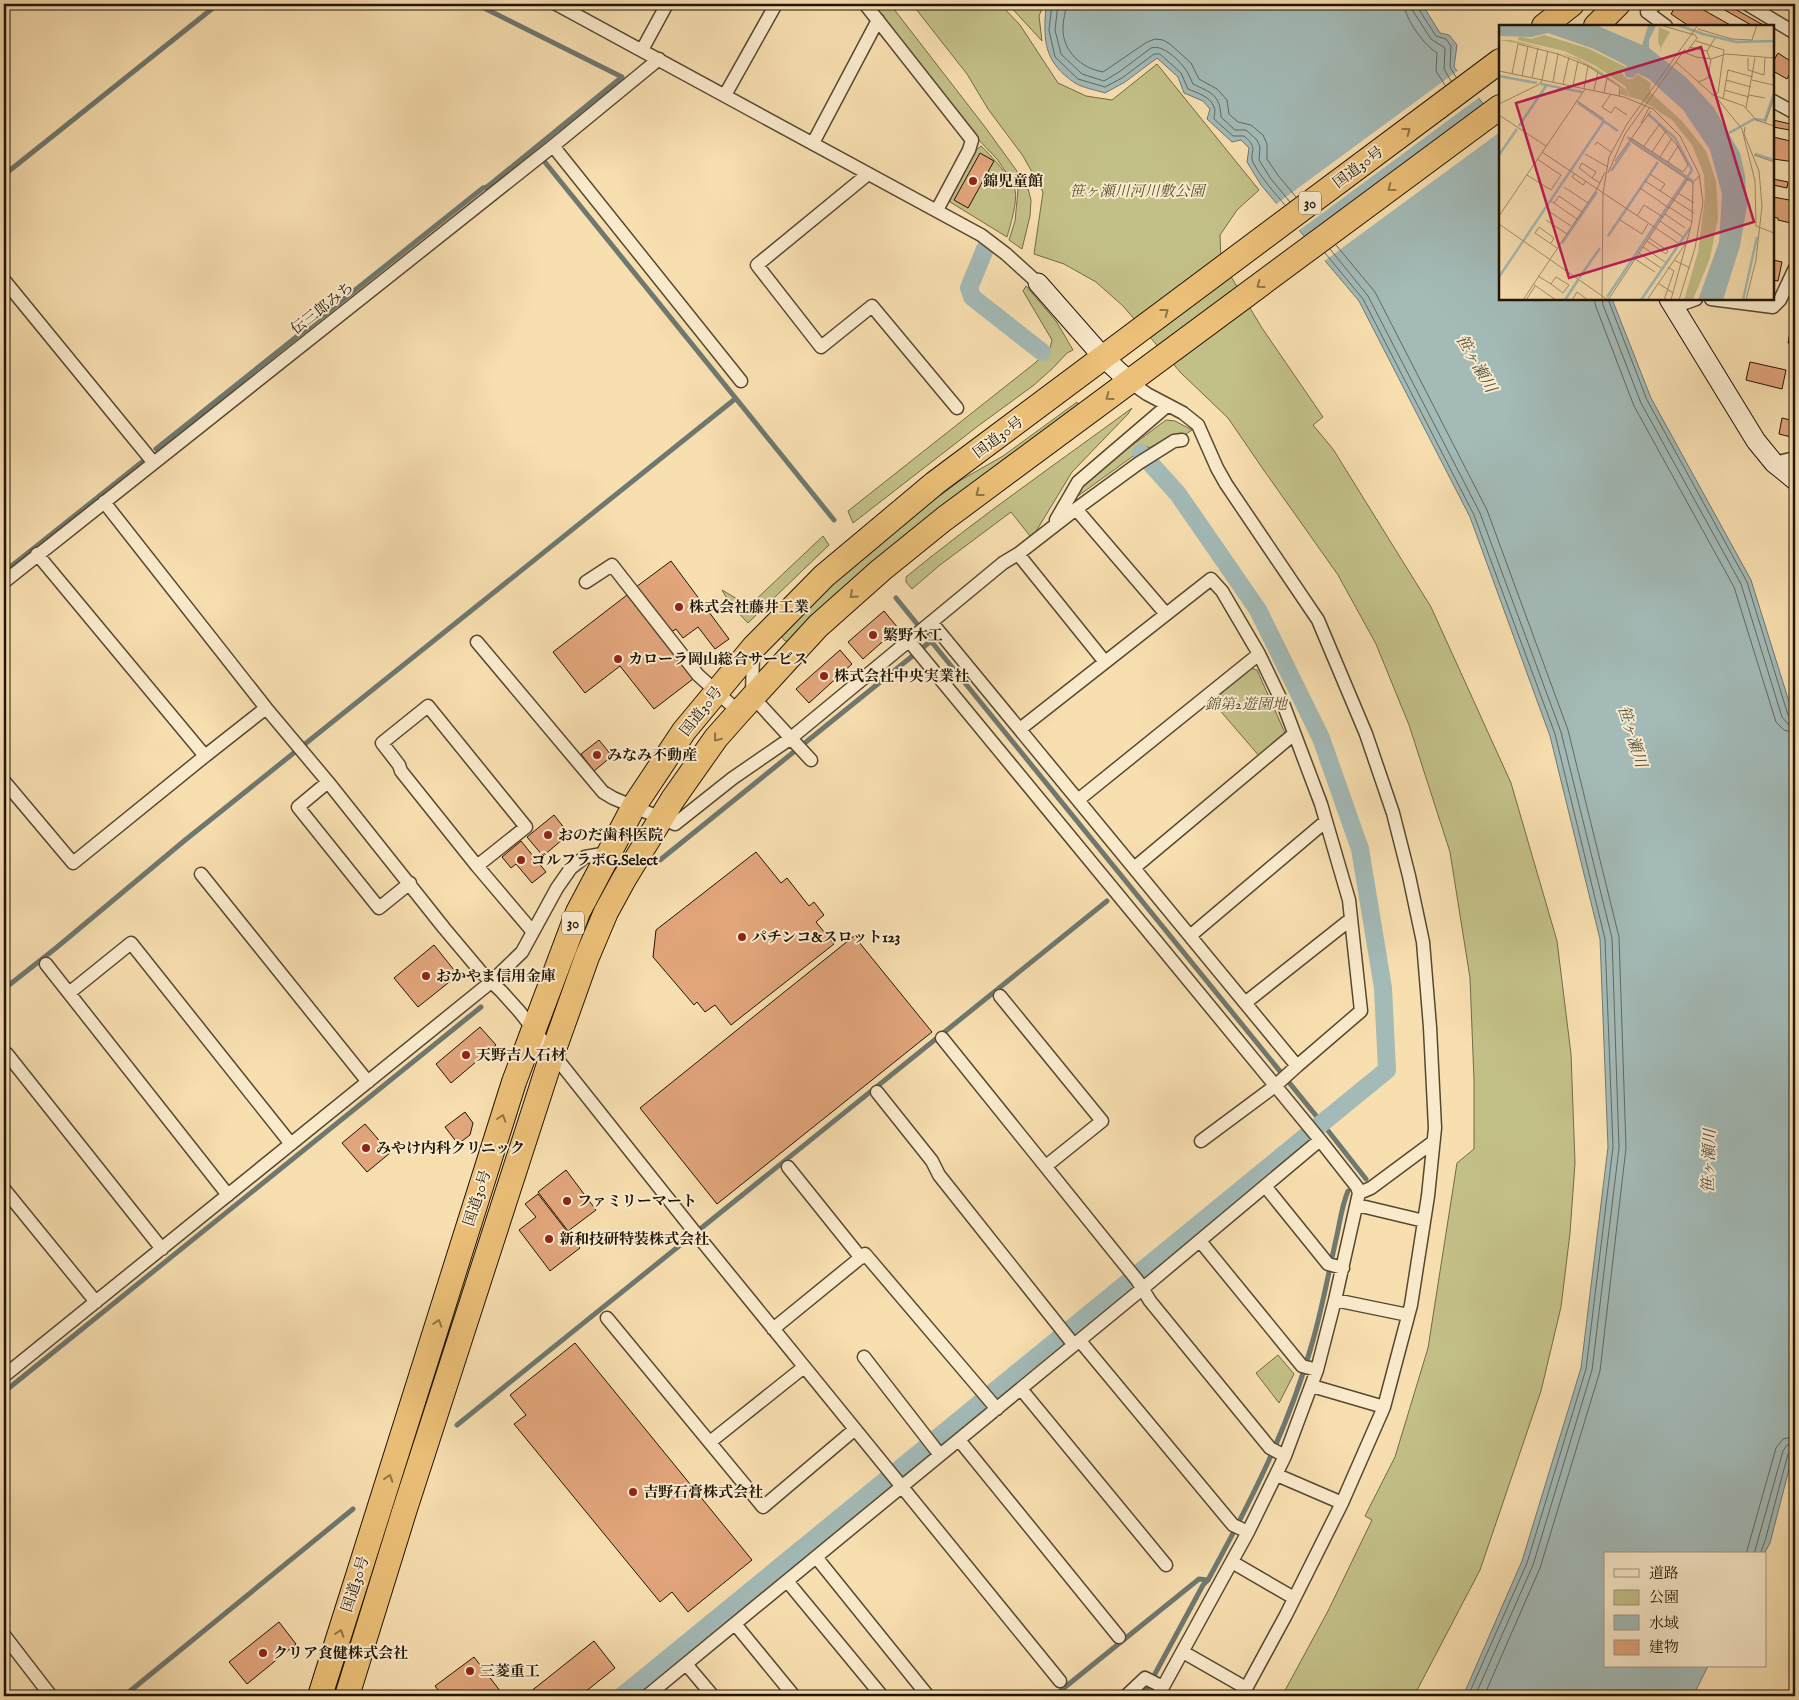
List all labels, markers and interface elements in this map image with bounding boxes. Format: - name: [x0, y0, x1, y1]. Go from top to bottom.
- inset map: [1499, 25, 1774, 300]
- one-way arrow: [1401, 128, 1410, 136]
- street label: 国道30号: [1329, 142, 1387, 192]
- place label: 錦児童館: [983, 172, 1043, 191]
- marker: 錦児童館: [967, 175, 979, 187]
- park label: 笹ヶ瀬川河川敷公園: [1069, 182, 1207, 201]
- one-way arrow: [1387, 182, 1397, 191]
- road number: 30: [1299, 192, 1321, 214]
- street label: 伝三郎みち: [287, 278, 358, 339]
- one-way arrow: [1256, 279, 1266, 288]
- one-way arrow: [1159, 310, 1168, 318]
- water label: 笹ヶ瀬川: [1451, 331, 1501, 398]
- one-way arrow: [1106, 391, 1115, 399]
- street label: 国道30号: [969, 412, 1027, 462]
- one-way arrow: [975, 487, 985, 496]
- one-way arrow: [849, 589, 858, 598]
- place label: 株式会社藤井工業: [689, 598, 809, 617]
- marker: 株式会社藤井工業: [673, 601, 685, 613]
- place label: 繁野木工: [883, 626, 943, 645]
- marker: 繁野木工: [867, 629, 879, 641]
- place label: カローラ岡山総合サービス: [628, 650, 808, 669]
- marker: カローラ岡山総合サービス: [612, 653, 624, 665]
- place label: 株式会社中央実業社: [834, 667, 969, 686]
- marker: 株式会社中央実業社: [818, 670, 830, 682]
- street label: 国道30号: [676, 683, 727, 740]
- park label: 錦第2遊園地: [1205, 695, 1289, 714]
- water label: 笹ヶ瀬川: [1612, 703, 1651, 772]
- one-way arrow: [714, 732, 722, 741]
- place label: みなみ不動産: [607, 746, 697, 765]
- marker: みなみ不動産: [591, 749, 603, 761]
- place label: おのだ歯科医院: [558, 826, 663, 845]
- marker: おのだ歯科医院: [542, 829, 554, 841]
- place label: ゴルフラボG.Select: [531, 851, 659, 870]
- marker: ゴルフラボG.Select: [515, 854, 527, 866]
- road number: 30: [562, 911, 584, 934]
- place label: パチンコ&スロット123: [752, 928, 900, 947]
- marker: パチンコ&スロット123: [736, 931, 748, 943]
- place label: おかやま信用金庫: [436, 967, 556, 986]
- marker: おかやま信用金庫: [420, 970, 432, 982]
- place label: 天野吉人石材: [476, 1046, 566, 1065]
- marker: 天野吉人石材: [460, 1049, 472, 1061]
- one-way arrow: [497, 1115, 507, 1123]
- water label: 笹ヶ瀬川: [1699, 1127, 1721, 1193]
- place label: みやけ内科クリニック: [376, 1139, 525, 1158]
- marker: みやけ内科クリニック: [360, 1142, 372, 1154]
- street label: 国道30号: [459, 1168, 495, 1229]
- place label: ファミリーマート: [577, 1192, 697, 1211]
- marker: ファミリーマート: [561, 1195, 573, 1207]
- place label: 新和技研特装株式会社: [559, 1230, 709, 1249]
- marker: 新和技研特装株式会社: [543, 1233, 555, 1245]
- one-way arrow: [432, 1320, 442, 1328]
- one-way arrow: [383, 1475, 393, 1483]
- place label: 吉野石膏株式会社: [643, 1483, 763, 1502]
- marker: 吉野石膏株式会社: [627, 1486, 639, 1498]
- legend: [1604, 1552, 1766, 1668]
- street label: 国道30号: [337, 1554, 373, 1615]
- text: 道路: [1649, 1564, 1679, 1583]
- text: 公園: [1649, 1588, 1679, 1607]
- text: 水域: [1649, 1614, 1679, 1633]
- one-way arrow: [334, 1629, 344, 1638]
- text: 建物: [1649, 1638, 1679, 1657]
- place label: クリア食健株式会社: [273, 1644, 408, 1663]
- marker: クリア食健株式会社: [257, 1647, 269, 1659]
- place label: 三菱重工: [480, 1662, 540, 1681]
- marker: 三菱重工: [464, 1665, 476, 1677]

